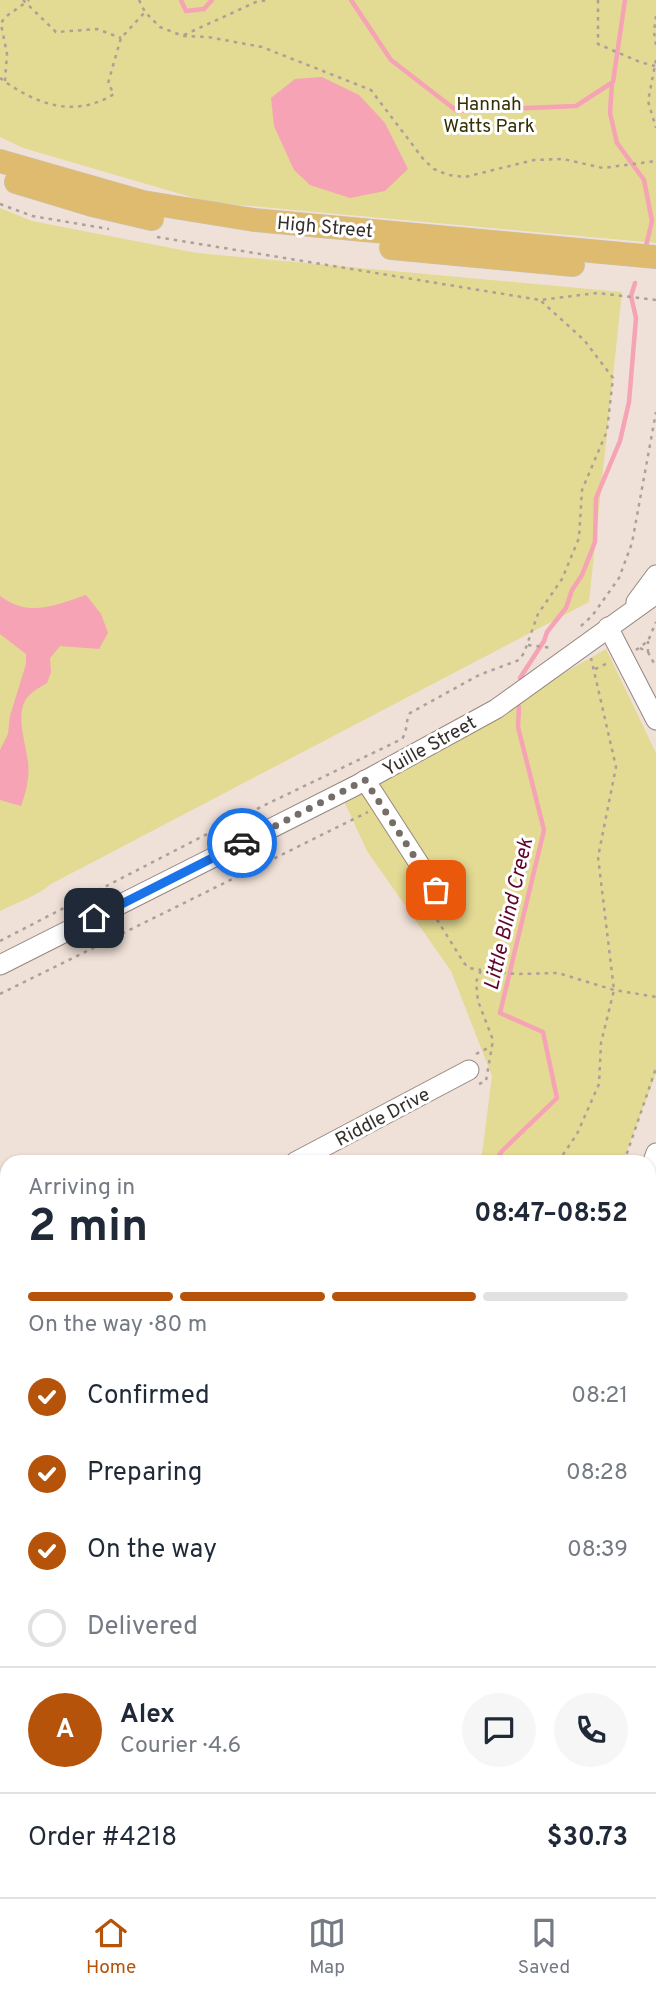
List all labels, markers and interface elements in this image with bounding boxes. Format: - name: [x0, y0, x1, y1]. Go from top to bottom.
- park label: Hannah Watts Park: [443, 93, 535, 139]
- street label: High Street: [276, 212, 374, 244]
- street label: Yuille Street: [379, 711, 481, 782]
- courier: [207, 808, 277, 878]
- icon: car: [223, 824, 261, 862]
- water label: Little Blind Creek: [479, 835, 540, 993]
- pin: [406, 860, 466, 920]
- icon: bag: [417, 871, 455, 909]
- pin: [64, 888, 124, 948]
- icon: home: [75, 899, 113, 937]
- street label: Riddle Drive: [332, 1083, 434, 1153]
- text: Arriving in: [28, 1174, 135, 1203]
- text: 08:47–08:52: [474, 1198, 628, 1231]
- text: 2 min: [28, 1199, 148, 1258]
- text: On the way · 80 m: [28, 1311, 207, 1340]
- icon: check: [28, 1378, 66, 1416]
- text: Confirmed: [87, 1380, 210, 1413]
- text: 08:21: [571, 1382, 628, 1411]
- icon: check: [28, 1455, 66, 1493]
- text: Preparing: [87, 1457, 202, 1490]
- text: 08:28: [566, 1459, 628, 1488]
- icon: check: [28, 1532, 66, 1570]
- text: On the way: [87, 1534, 217, 1567]
- text: 08:39: [567, 1536, 628, 1565]
- text: Delivered: [87, 1611, 198, 1644]
- button: chat: [462, 1693, 536, 1767]
- button: phone: [554, 1693, 628, 1767]
- text: Alex: [120, 1699, 175, 1732]
- text: A: [56, 1714, 74, 1747]
- text: Courier · 4.6: [120, 1732, 241, 1761]
- text: Order #4218: [28, 1822, 177, 1855]
- text: $30.73: [547, 1822, 628, 1855]
- tab: Home: [86, 1914, 136, 1980]
- tab: Map: [308, 1914, 346, 1980]
- tab: Saved: [518, 1914, 570, 1980]

